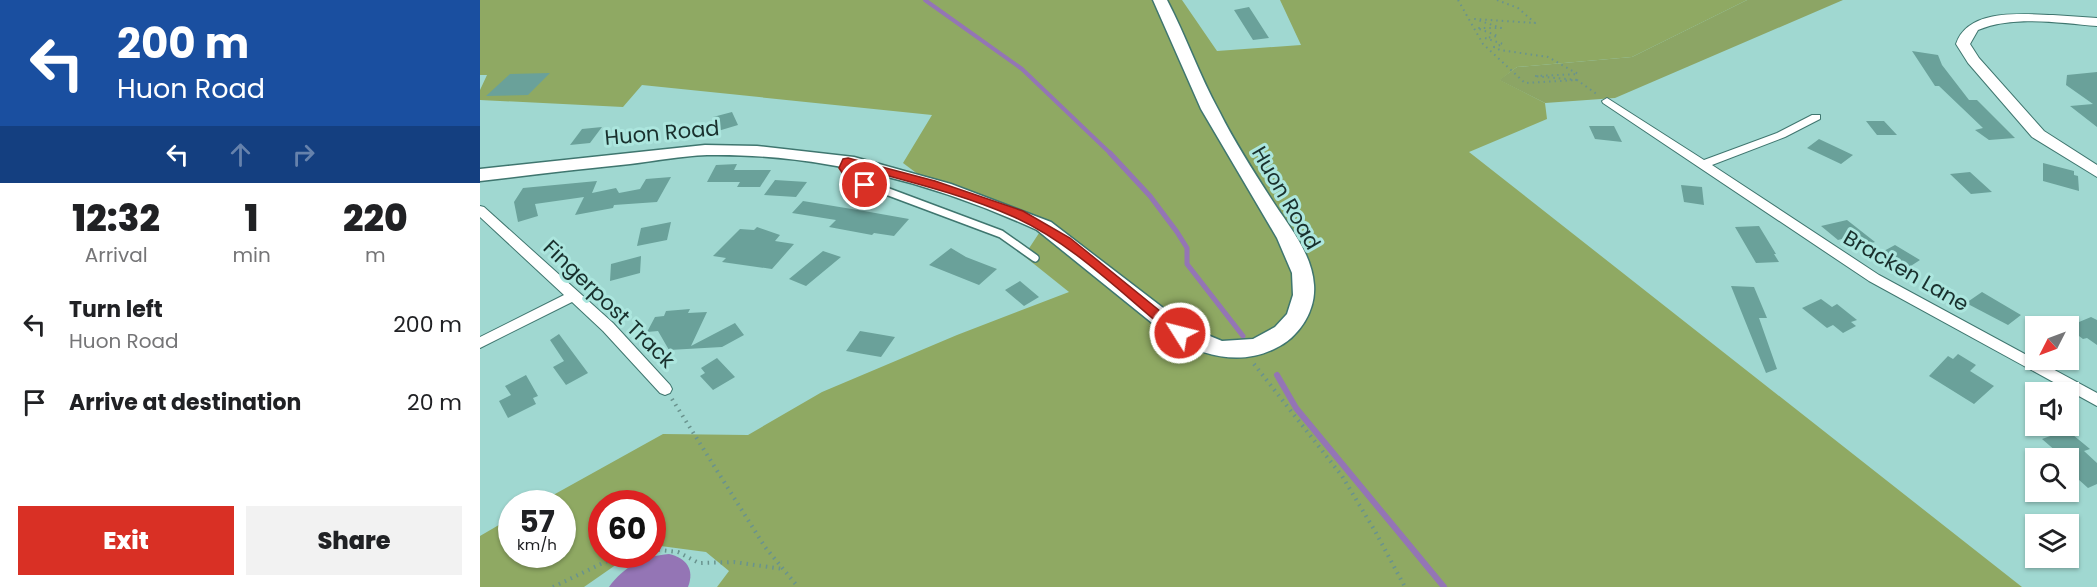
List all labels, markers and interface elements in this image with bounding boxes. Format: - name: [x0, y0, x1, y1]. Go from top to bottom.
- text: 200 m: [117, 14, 249, 73]
- icon: left: [18, 24, 96, 102]
- text: Huon Road: [117, 70, 265, 107]
- street label: Huon Road: [603, 113, 721, 152]
- icon: left: [161, 138, 194, 171]
- icon: ahead: [224, 138, 257, 171]
- icon: right: [287, 138, 320, 171]
- street label: Huon Road: [1245, 141, 1328, 255]
- pin: [839, 159, 890, 210]
- icon: arrive: [848, 168, 881, 201]
- text: 12:32: [72, 193, 160, 244]
- text: 1: [245, 193, 259, 244]
- text: 220: [343, 193, 408, 244]
- street label: Bracken Lane: [1838, 223, 1974, 318]
- street label: Fingerpost Track: [537, 233, 682, 374]
- text: Arrival: [85, 241, 148, 269]
- text: min: [232, 241, 271, 269]
- text: m: [365, 241, 386, 269]
- text: Turn left: [69, 294, 163, 325]
- position arrow: [1148, 301, 1212, 365]
- icon: left: [18, 308, 51, 341]
- text: 200 m: [393, 309, 462, 340]
- north arrow: [2025, 316, 2079, 370]
- map controls: [2025, 316, 2079, 568]
- text: Huon Road: [69, 327, 179, 355]
- button: sound: [2025, 382, 2079, 436]
- icon: arrive: [18, 386, 51, 419]
- text: Arrive at destination: [69, 387, 301, 418]
- text: 20 m: [407, 387, 462, 418]
- button: search: [2025, 448, 2079, 502]
- speed limit sign: 60: [588, 490, 666, 568]
- text: 57: [519, 500, 555, 543]
- button: Exit: [18, 506, 234, 575]
- button: Share: [246, 506, 462, 575]
- button: layers: [2025, 514, 2079, 568]
- text: km/h: [517, 534, 557, 555]

